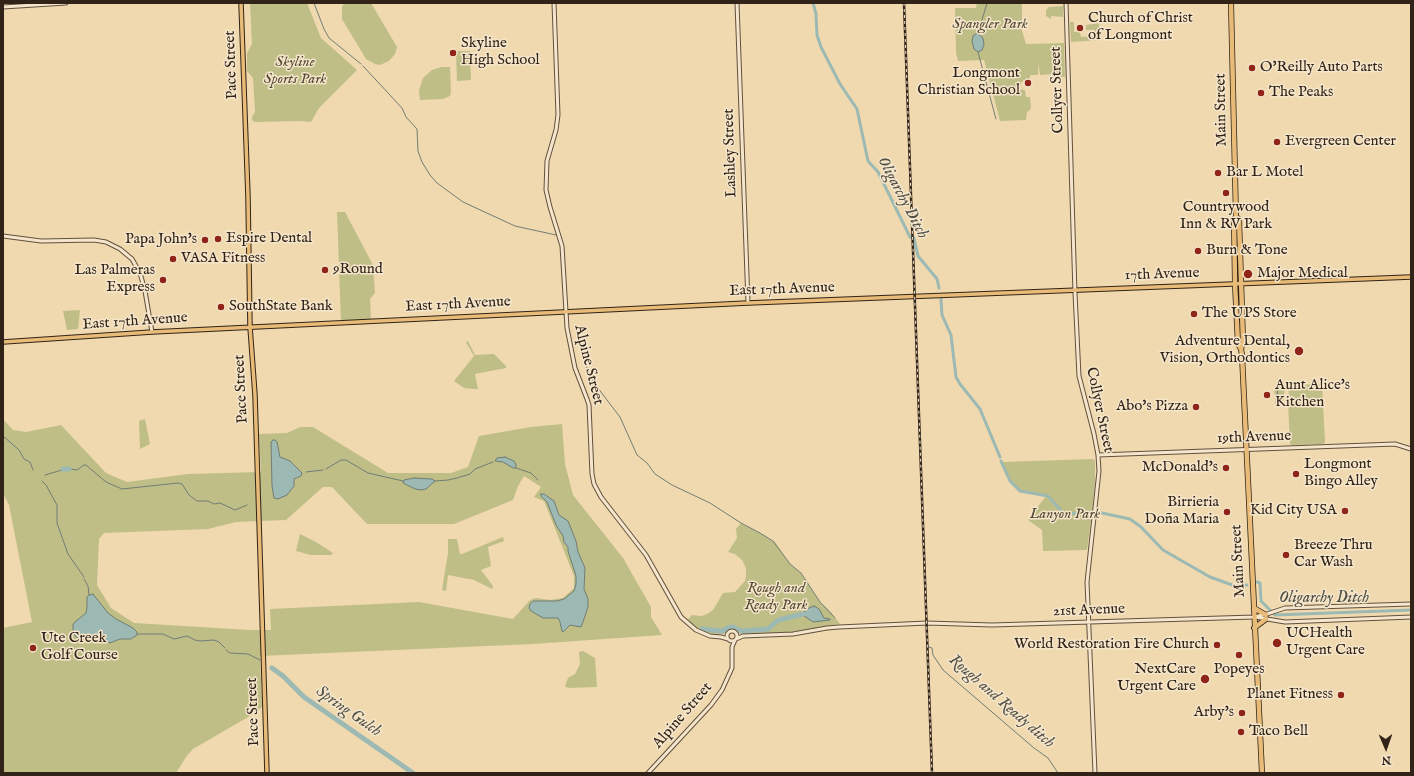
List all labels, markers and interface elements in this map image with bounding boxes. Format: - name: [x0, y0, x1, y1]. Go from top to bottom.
- place label: Church of Christ of Longmont: [1088, 10, 1193, 45]
- park label: Spangler Park: [952, 16, 1028, 34]
- marker: Church of Christ of Longmont: [1075, 23, 1085, 33]
- street label: Pace Street: [222, 30, 242, 100]
- place label: Skyline High School: [461, 35, 540, 70]
- street label: Collyer Street: [1047, 46, 1069, 134]
- marker: Skyline High School: [448, 48, 458, 58]
- park label: Skyline Sports Park: [264, 54, 326, 89]
- place label: O'Reilly Auto Parts: [1260, 59, 1383, 77]
- marker: O'Reilly Auto Parts: [1247, 63, 1257, 73]
- place label: Longmont Christian School: [917, 65, 1020, 100]
- street label: Main Street: [1212, 73, 1232, 147]
- marker: Longmont Christian School: [1023, 78, 1033, 88]
- place label: The Peaks: [1269, 84, 1333, 102]
- marker: The Peaks: [1256, 88, 1266, 98]
- street label: Lashley Street: [720, 108, 742, 198]
- place label: Evergreen Center: [1285, 133, 1396, 151]
- marker: Evergreen Center: [1272, 137, 1282, 147]
- water label: Oligarchy Ditch: [872, 154, 932, 242]
- place label: Bar L Motel: [1226, 164, 1303, 182]
- marker: Bar L Motel: [1213, 168, 1223, 178]
- marker: Countrywood Inn & RV Park: [1221, 188, 1231, 198]
- place label: Countrywood Inn & RV Park: [1180, 199, 1272, 234]
- place label: Espire Dental: [226, 230, 312, 248]
- place label: Papa John's: [125, 231, 197, 249]
- marker: Espire Dental: [213, 234, 223, 244]
- marker: Papa John's: [200, 235, 210, 245]
- place label: Burn & Tone: [1206, 242, 1288, 260]
- marker: Burn & Tone: [1193, 246, 1203, 256]
- place label: VASA Fitness: [181, 250, 265, 268]
- marker: VASA Fitness: [168, 254, 178, 264]
- place label: 9Round: [333, 261, 383, 279]
- place label: Las Palmeras Express: [74, 262, 155, 297]
- marker: 9Round: [320, 265, 330, 275]
- street label: 17th Avenue: [1124, 265, 1200, 285]
- place label: Major Medical: [1257, 265, 1348, 283]
- marker: Major Medical: [1242, 268, 1254, 280]
- marker: Las Palmeras Express: [158, 275, 168, 285]
- street label: East 17th Avenue: [729, 279, 835, 301]
- street label: East 17th Avenue: [405, 293, 511, 317]
- place label: SouthState Bank: [229, 298, 333, 316]
- marker: SouthState Bank: [216, 302, 226, 312]
- place label: The UPS Store: [1202, 305, 1297, 323]
- street label: East 17th Avenue: [82, 309, 188, 335]
- marker: The UPS Store: [1189, 309, 1199, 319]
- street label: Alpine Street: [569, 323, 607, 407]
- place label: Adventure Dental, Vision, Orthodontics: [1160, 333, 1290, 368]
- marker: Adventure Dental, Vision, Orthodontics: [1293, 345, 1305, 357]
- street label: Pace Street: [231, 354, 253, 424]
- street label: Collyer Street: [1081, 366, 1117, 454]
- place label: Aunt Alice's Kitchen: [1275, 377, 1350, 412]
- marker: Aunt Alice's Kitchen: [1262, 390, 1272, 400]
- place label: Abo's Pizza: [1116, 398, 1188, 416]
- marker: Abo's Pizza: [1191, 402, 1201, 412]
- street label: 19th Avenue: [1217, 428, 1291, 448]
- place label: Longmont Bingo Alley: [1304, 456, 1378, 491]
- place label: McDonald's: [1142, 459, 1218, 477]
- marker: McDonald's: [1221, 463, 1231, 473]
- marker: Longmont Bingo Alley: [1291, 469, 1301, 479]
- place label: Birrieria Doña Maria: [1145, 494, 1219, 529]
- place label: Kid City USA: [1250, 502, 1337, 520]
- park label: Lanyon Park: [1030, 506, 1100, 524]
- marker: Kid City USA: [1340, 506, 1350, 516]
- marker: Birrieria Doña Maria: [1222, 507, 1232, 517]
- street label: Main Street: [1228, 524, 1250, 598]
- place label: Breeze Thru Car Wash: [1294, 537, 1373, 572]
- marker: Breeze Thru Car Wash: [1281, 550, 1291, 560]
- park label: Rough and Ready Park: [745, 580, 807, 615]
- water label: Oligarchy Ditch: [1279, 589, 1369, 609]
- street label: 21st Avenue: [1053, 601, 1125, 621]
- place label: UCHealth Urgent Care: [1286, 625, 1365, 660]
- place label: Ute Creek Golf Course: [41, 630, 118, 665]
- place label: World Restoration Fire Church: [1014, 636, 1209, 654]
- marker: UCHealth Urgent Care: [1271, 637, 1283, 649]
- marker: World Restoration Fire Church: [1212, 640, 1222, 650]
- marker: Ute Creek Golf Course: [28, 643, 38, 653]
- marker: Popeyes: [1234, 650, 1244, 660]
- water label: Rough and Ready ditch: [944, 651, 1058, 753]
- place label: NextCare Urgent Care: [1117, 661, 1196, 696]
- place label: Popeyes: [1214, 661, 1264, 679]
- marker: NextCare Urgent Care: [1199, 673, 1211, 685]
- street label: Pace Street: [244, 677, 264, 747]
- street label: Alpine Street: [649, 679, 717, 753]
- water label: Spring Gulch: [312, 683, 384, 741]
- place label: Planet Fitness: [1246, 686, 1333, 704]
- marker: Planet Fitness: [1336, 690, 1346, 700]
- place label: Arby's: [1194, 704, 1234, 722]
- marker: Arby's: [1237, 708, 1247, 718]
- place label: Taco Bell: [1249, 723, 1308, 741]
- marker: Taco Bell: [1236, 727, 1246, 737]
- north arrow: [1366, 728, 1406, 768]
- text: N: [1381, 753, 1391, 767]

